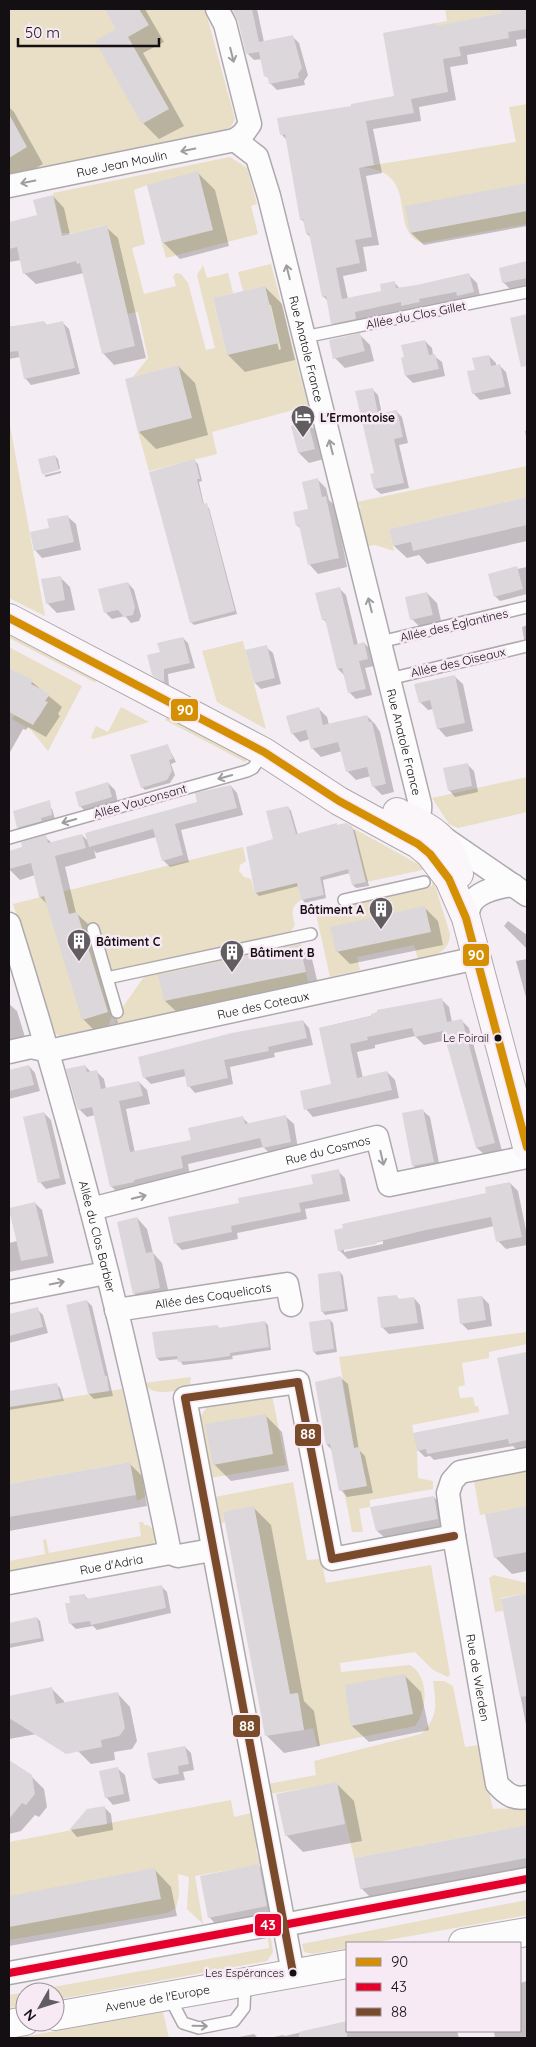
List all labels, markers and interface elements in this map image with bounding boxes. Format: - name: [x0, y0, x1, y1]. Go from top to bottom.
- scale bar: [18, 15, 159, 47]
- text: 50 m: [25, 23, 60, 42]
- one-way arrow: [228, 46, 237, 62]
- one-way arrow: [180, 146, 196, 155]
- street label: Rue Jean Moulin: [75, 147, 168, 180]
- one-way arrow: [21, 178, 37, 188]
- one-way arrow: [283, 265, 292, 281]
- street label: Rue Anatole France: [287, 294, 327, 404]
- street label: Allée du Clos Gillet: [365, 298, 467, 332]
- hotel icon: L'Ermontoise: [290, 404, 316, 438]
- place label: L'Ermontoise: [320, 410, 395, 425]
- one-way arrow: [326, 439, 335, 455]
- one-way arrow: [365, 597, 375, 613]
- street label: Allée des Églantines: [399, 605, 510, 645]
- street label: Allée des Oiseaux: [409, 644, 507, 680]
- street label: Rue Anatole France: [384, 687, 425, 797]
- line badge: 90: [170, 698, 199, 722]
- text: 90: [177, 701, 194, 719]
- one-way arrow: [218, 773, 234, 783]
- street label: Allée Vauconsant: [92, 781, 188, 821]
- one-way arrow: [61, 817, 77, 827]
- building icon: Bâtiment A: [368, 896, 394, 930]
- place label: Bâtiment A: [300, 902, 364, 917]
- building icon: Bâtiment C: [66, 928, 92, 962]
- place label: Bâtiment C: [96, 934, 161, 949]
- building icon: Bâtiment B: [219, 939, 245, 973]
- line badge: 90: [462, 943, 490, 967]
- place label: Bâtiment B: [250, 945, 315, 960]
- text: 90: [468, 946, 485, 964]
- street label: Rue des Coteaux: [216, 987, 310, 1022]
- place label: Le Foirail: [443, 1031, 489, 1045]
- marker: Le Foirail: [493, 1033, 503, 1043]
- street label: Rue du Cosmos: [284, 1131, 372, 1167]
- one-way arrow: [378, 1150, 387, 1166]
- street label: Allée du Clos Barbier: [76, 1179, 120, 1295]
- one-way arrow: [130, 1192, 146, 1201]
- one-way arrow: [48, 1277, 64, 1287]
- street label: Allée des Coquelicots: [154, 1279, 273, 1312]
- line badge: 88: [294, 1423, 322, 1447]
- text: 88: [300, 1425, 316, 1443]
- street label: Rue d'Adria: [78, 1551, 144, 1577]
- street label: Rue de Wierden: [464, 1633, 493, 1722]
- line badge: 88: [232, 1714, 261, 1738]
- text: 88: [239, 1717, 255, 1735]
- line badge: 43: [254, 1913, 282, 1937]
- text: 43: [260, 1916, 276, 1934]
- legend: [346, 1942, 521, 2032]
- text: 90: [391, 1952, 408, 1971]
- place label: Les Espérances: [205, 1966, 284, 1980]
- marker: Les Espérances: [288, 1968, 298, 1978]
- text: 43: [391, 1977, 407, 1996]
- street label: Avenue de l'Europe: [104, 1981, 211, 2014]
- north arrow: [15, 1982, 65, 2032]
- text: 88: [391, 2002, 407, 2021]
- text: N: [20, 2006, 40, 2025]
- one-way arrow: [191, 2021, 207, 2031]

